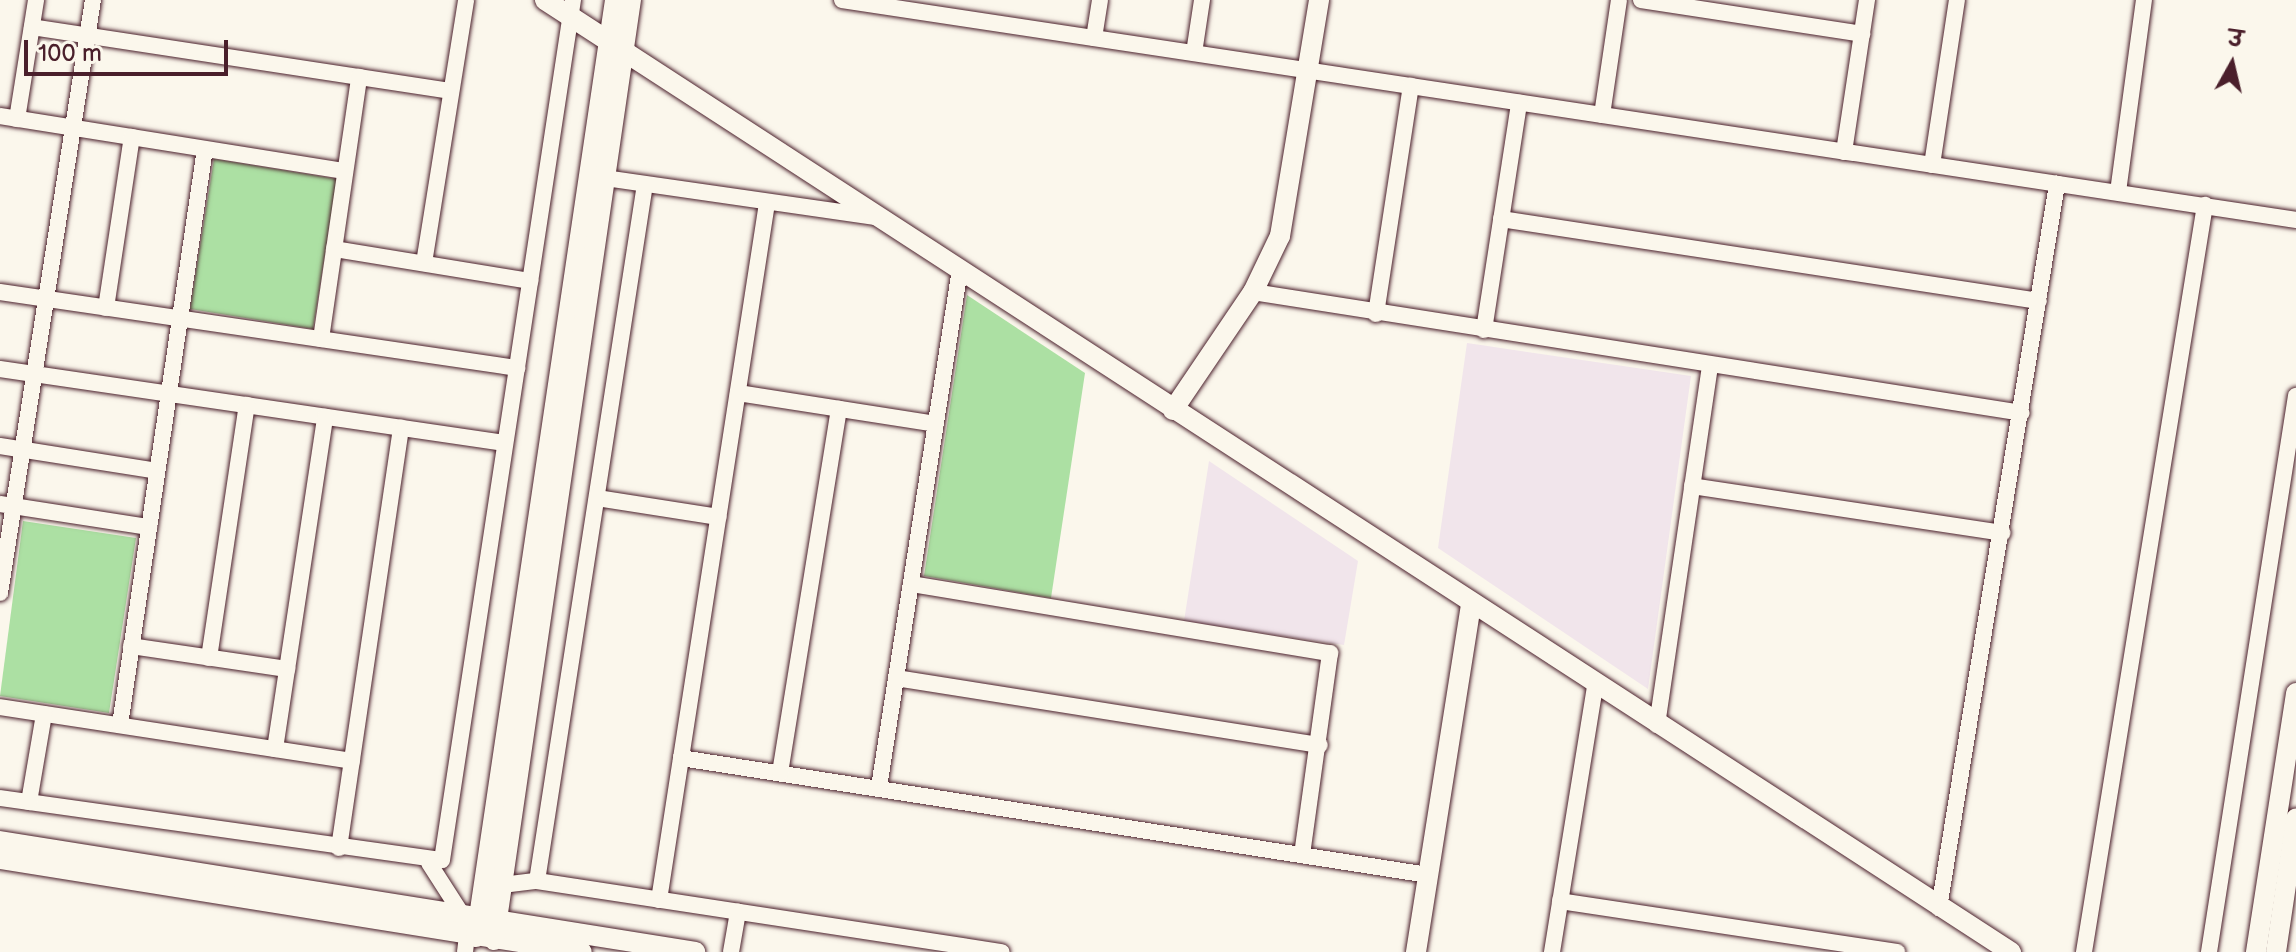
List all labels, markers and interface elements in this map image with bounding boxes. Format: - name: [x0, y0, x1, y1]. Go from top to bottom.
- scale bar: [28, 24, 232, 74]
- north arrow: [2192, 24, 2272, 104]
- text: उ: [2226, 25, 2245, 54]
- text: 100 m: [38, 39, 102, 68]

